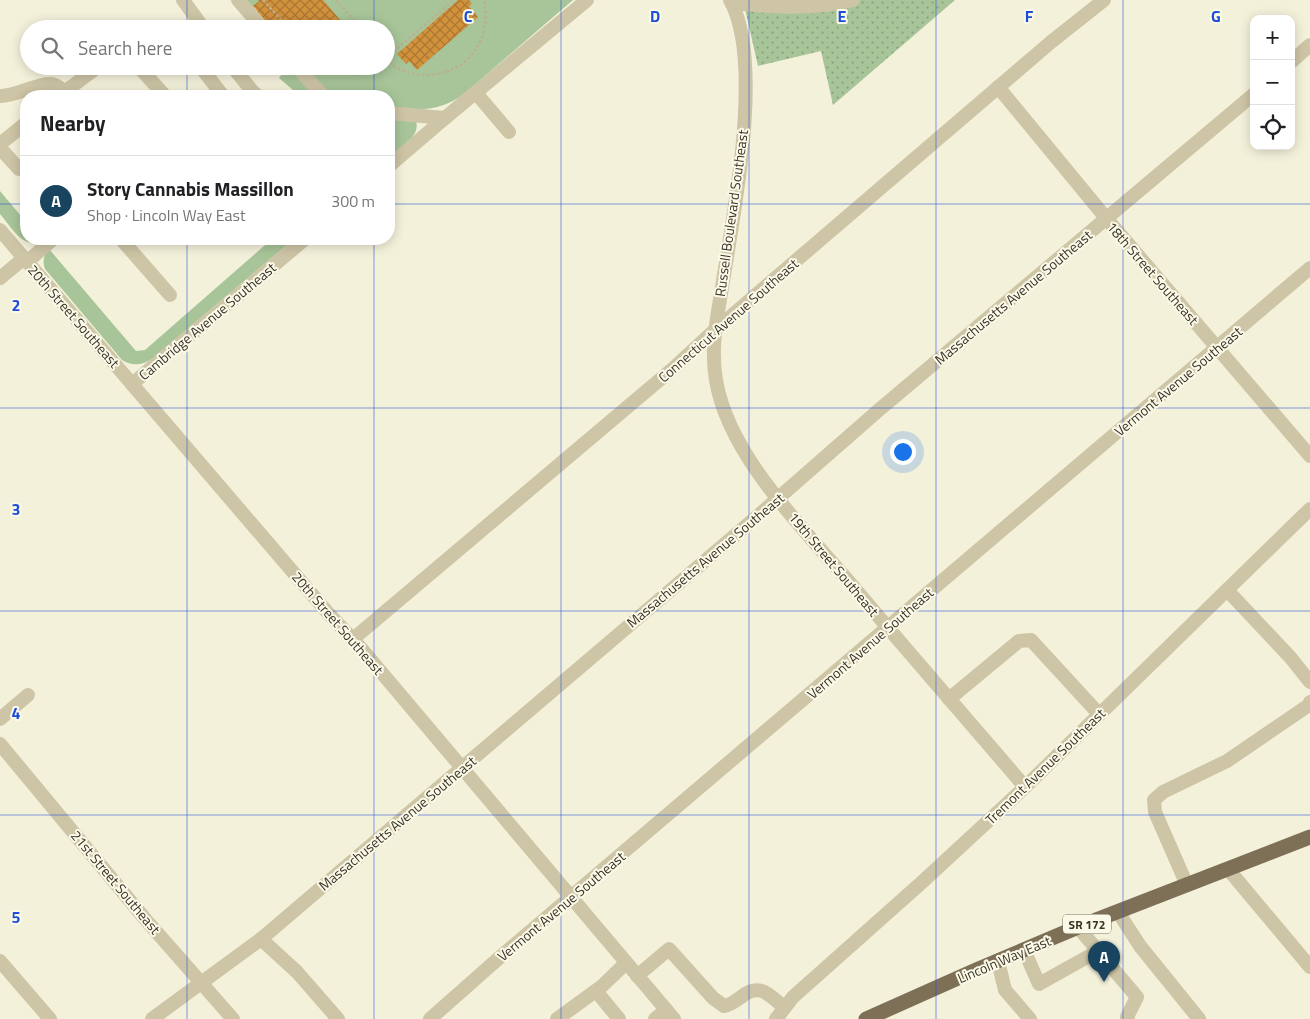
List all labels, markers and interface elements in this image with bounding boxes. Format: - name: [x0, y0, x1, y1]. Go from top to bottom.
- text: C: [464, 4, 473, 28]
- text: D: [650, 4, 660, 28]
- text: E: [838, 4, 847, 28]
- text: F: [1025, 4, 1034, 28]
- text: G: [1211, 4, 1221, 28]
- map controls: [1250, 15, 1295, 150]
- button: +: [1250, 15, 1295, 60]
- search box: [20, 20, 395, 75]
- text: Search here: [78, 33, 172, 62]
- icon: search: [38, 34, 66, 62]
- button: −: [1250, 60, 1295, 105]
- button: locate: [1250, 105, 1295, 150]
- text: Nearby: [40, 107, 105, 139]
- street label: Russell Boulevard Southeast: [709, 128, 753, 298]
- text: Story Cannabis Massillon: [87, 174, 294, 203]
- text: A: [51, 189, 61, 213]
- text: 300 m: [331, 189, 375, 213]
- text: Shop · Lincoln Way East: [87, 203, 246, 227]
- street label: 18th Street Southeast: [1102, 217, 1204, 329]
- street label: Massachusetts Avenue Southeast: [930, 225, 1096, 369]
- street label: Connecticut Avenue Southeast: [653, 253, 803, 387]
- street label: Cambridge Avenue Southeast: [134, 257, 280, 385]
- street label: 20th Street Southeast: [23, 260, 125, 372]
- text: 2: [12, 293, 20, 317]
- street label: Vermont Avenue Southeast: [1109, 321, 1247, 441]
- your location: [890, 439, 916, 465]
- street label: Massachusetts Avenue Southeast: [622, 488, 788, 632]
- text: 3: [12, 497, 20, 521]
- street label: 19th Street Southeast: [784, 507, 884, 621]
- street label: 20th Street Southeast: [287, 567, 389, 679]
- street label: Vermont Avenue Southeast: [802, 582, 938, 704]
- text: 4: [12, 701, 21, 725]
- street label: Tremont Avenue Southeast: [980, 703, 1110, 829]
- street label: Massachusetts Avenue Southeast: [314, 751, 480, 895]
- street label: 21st Street Southeast: [66, 826, 166, 938]
- street label: Vermont Avenue Southeast: [492, 846, 630, 966]
- text: 5: [12, 905, 21, 929]
- road number: SR 172: [1063, 914, 1111, 934]
- street label: Lincoln Way East: [954, 930, 1054, 988]
- pin: A: [1088, 941, 1120, 982]

